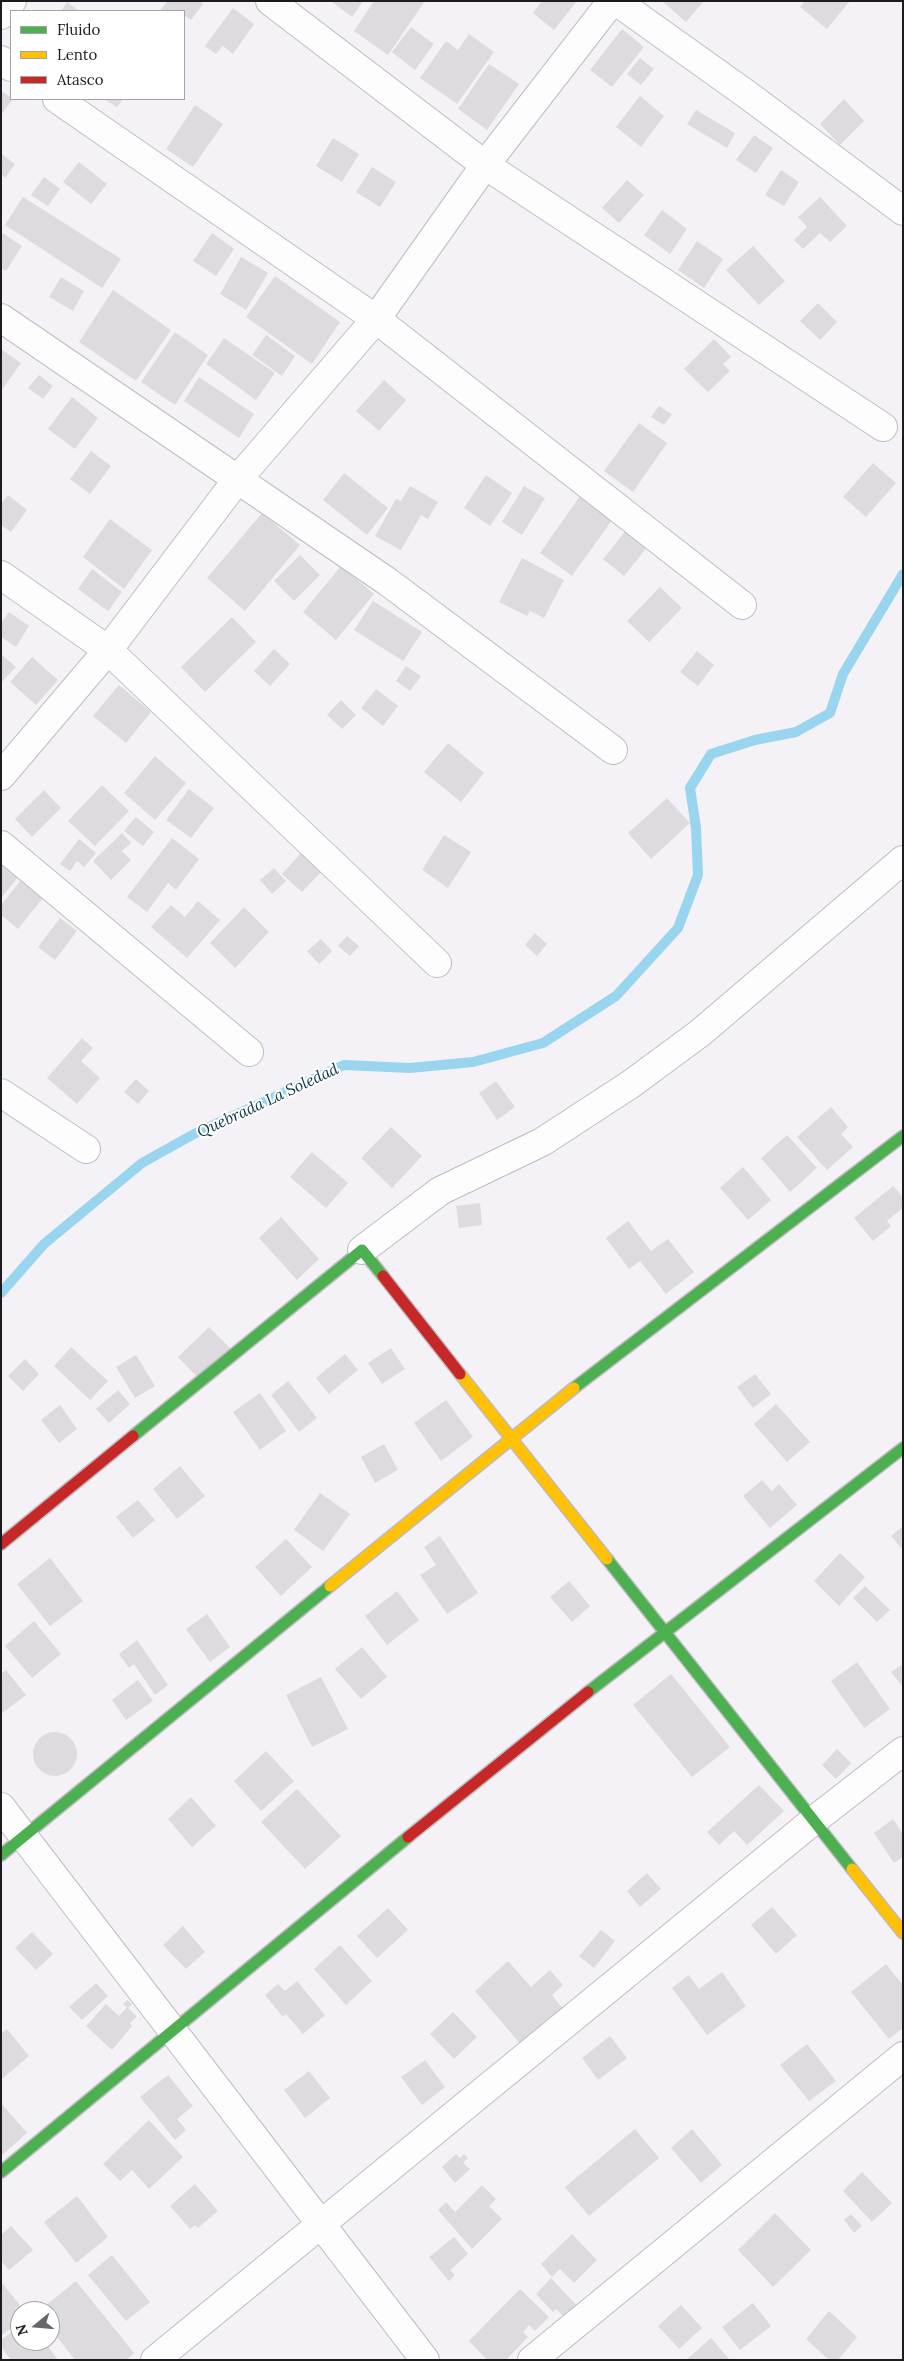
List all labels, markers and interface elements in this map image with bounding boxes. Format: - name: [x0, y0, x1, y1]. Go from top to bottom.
- legend: [10, 10, 185, 100]
- text: Fluido: [57, 20, 100, 39]
- text: Lento: [57, 45, 97, 64]
- text: Atasco: [57, 70, 103, 89]
- water label: Quebrada La Soledad: [194, 1060, 342, 1142]
- north arrow: [10, 2301, 60, 2351]
- text: N: [11, 2322, 32, 2338]

